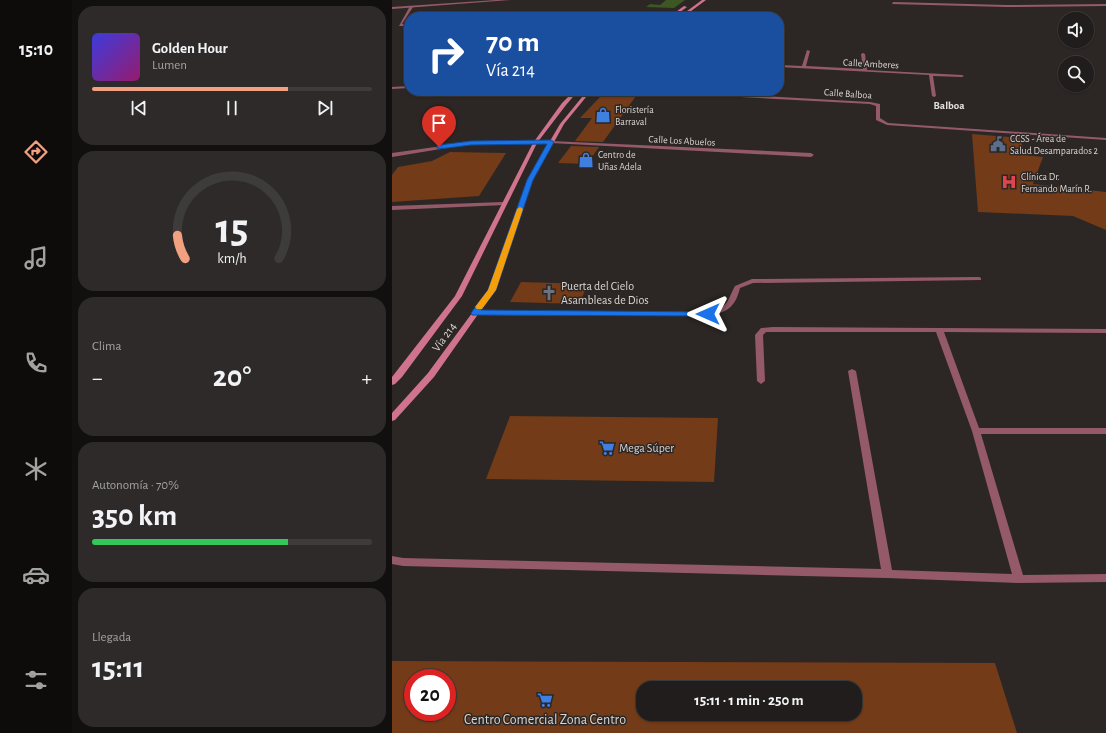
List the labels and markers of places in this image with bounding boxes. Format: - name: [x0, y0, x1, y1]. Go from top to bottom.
- place label: Floristería Barraval: [615, 105, 654, 127]
- pin: [422, 106, 456, 147]
- shop icon: Floristería Barraval: [594, 106, 612, 124]
- place label: CCSS - Área de Salud Desamparados 2: [1010, 132, 1099, 156]
- public building icon: CCSS - Área de Salud Desamparados 2: [989, 135, 1007, 153]
- place label: Centro de Uñas Adela: [598, 150, 642, 172]
- shop icon: Centro de Uñas Adela: [577, 151, 595, 169]
- place label: Clínica Dr. Fernando Marín R.: [1021, 172, 1092, 194]
- hospital icon: Clínica Dr. Fernando Marín R.: [1000, 173, 1018, 191]
- place label: Puerta del Cielo Asambleas de Dios: [561, 280, 649, 306]
- church icon: Puerta del Cielo Asambleas de Dios: [540, 284, 558, 302]
- supermarket icon: Mega Súper: [598, 439, 616, 457]
- place label: Mega Súper: [619, 442, 674, 454]
- supermarket icon: Centro Comercial Zona Centro: [536, 691, 554, 709]
- place label: Centro Comercial Zona Centro: [464, 713, 626, 727]

